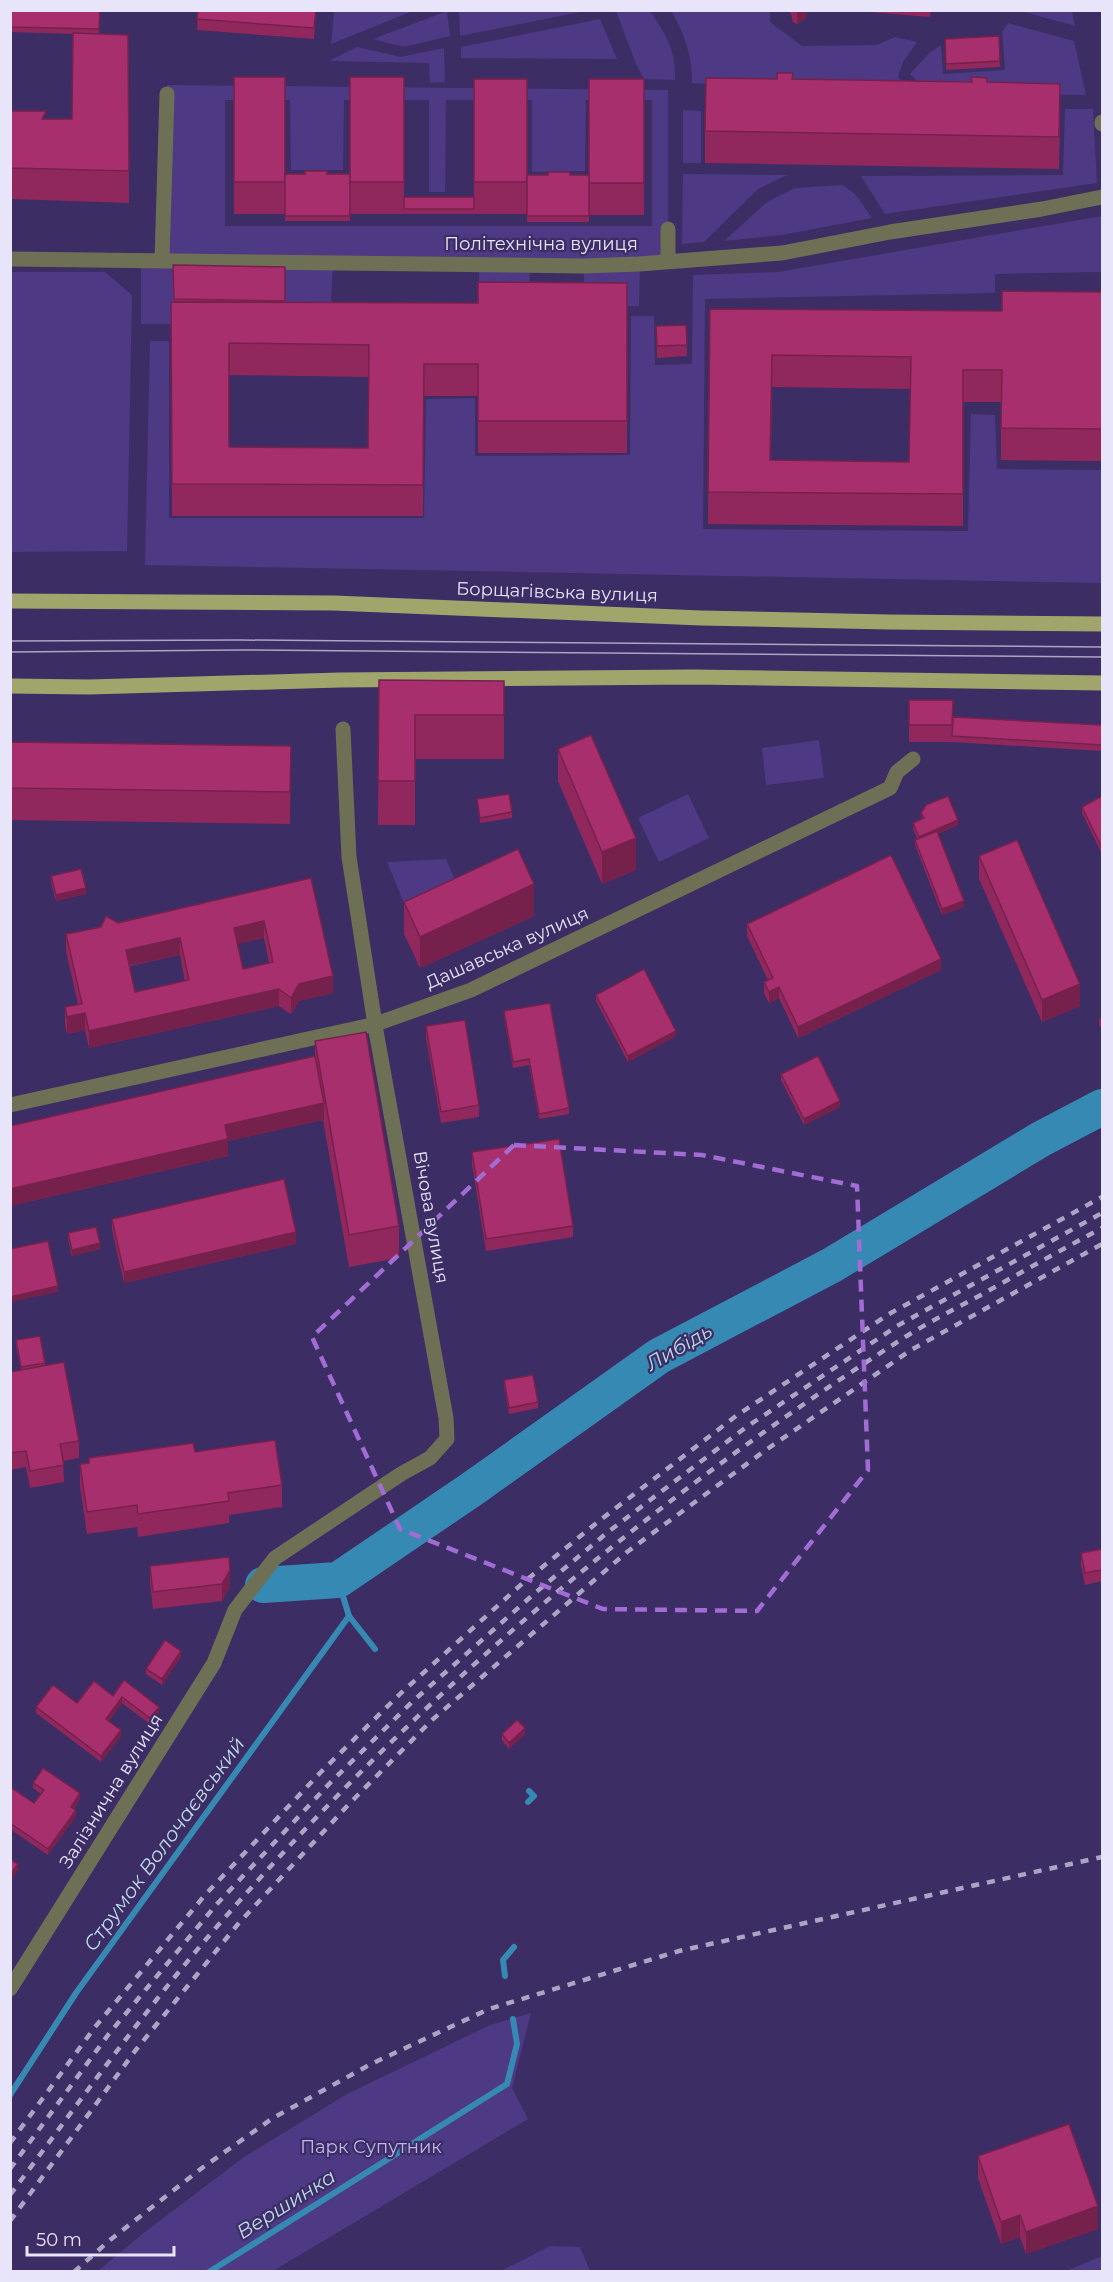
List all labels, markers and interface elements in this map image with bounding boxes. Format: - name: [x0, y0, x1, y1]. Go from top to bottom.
- street label: Політехнічна вулиця: [444, 233, 638, 255]
- street label: Борщагівська вулиця: [456, 577, 658, 607]
- street label: Дашавська вулиця: [422, 902, 592, 994]
- street label: Вічова вулиця: [409, 1149, 453, 1285]
- water label: Либідь: [641, 1318, 716, 1376]
- street label: Залізнична вулиця: [55, 1710, 167, 1872]
- water label: Струмок Волочаєвський: [78, 1732, 250, 1956]
- park label: Парк Супутник: [300, 2136, 442, 2158]
- water label: Вершинка: [232, 2164, 340, 2244]
- scale bar: [27, 2219, 174, 2257]
- text: 50 m: [36, 2229, 82, 2251]

